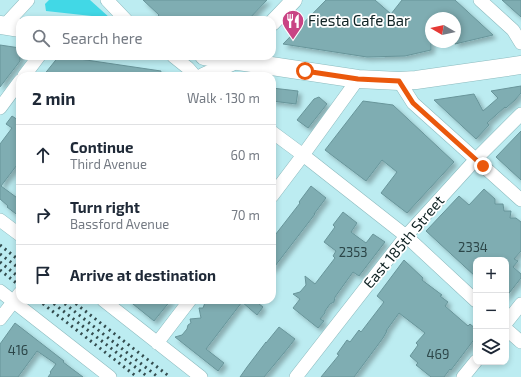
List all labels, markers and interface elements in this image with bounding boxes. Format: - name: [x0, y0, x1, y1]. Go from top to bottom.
- restaurant icon: Fiesta Cafe Bar: [280, 8, 306, 41]
- place label: Fiesta Cafe Bar: [308, 11, 410, 29]
- north arrow: [425, 12, 461, 48]
- search box: [16, 16, 276, 60]
- icon: search: [30, 27, 52, 49]
- text: Search here: [62, 29, 143, 47]
- route start: [296, 62, 314, 80]
- text: 2 min: [32, 88, 75, 108]
- text: Walk · 130 m: [187, 90, 260, 106]
- text: Continue: [70, 138, 133, 156]
- icon: ahead: [32, 144, 54, 166]
- text: 60 m: [230, 147, 260, 163]
- text: Third Avenue: [70, 156, 147, 172]
- route end: [474, 157, 492, 175]
- street label: East 185th Street: [359, 191, 448, 292]
- text: Turn right: [70, 198, 140, 216]
- icon: right: [32, 204, 54, 226]
- text: 70 m: [231, 207, 260, 223]
- text: Bassford Avenue: [70, 216, 169, 232]
- house number: 2334: [458, 239, 488, 255]
- house number: 2353: [339, 244, 367, 260]
- map controls: [473, 257, 509, 365]
- button: +: [473, 257, 509, 293]
- icon: arrive: [32, 264, 54, 286]
- text: Arrive at destination: [70, 266, 216, 284]
- button: −: [473, 293, 509, 329]
- button: layers: [473, 329, 509, 365]
- house number: 416: [8, 342, 28, 358]
- house number: 469: [427, 346, 449, 362]

